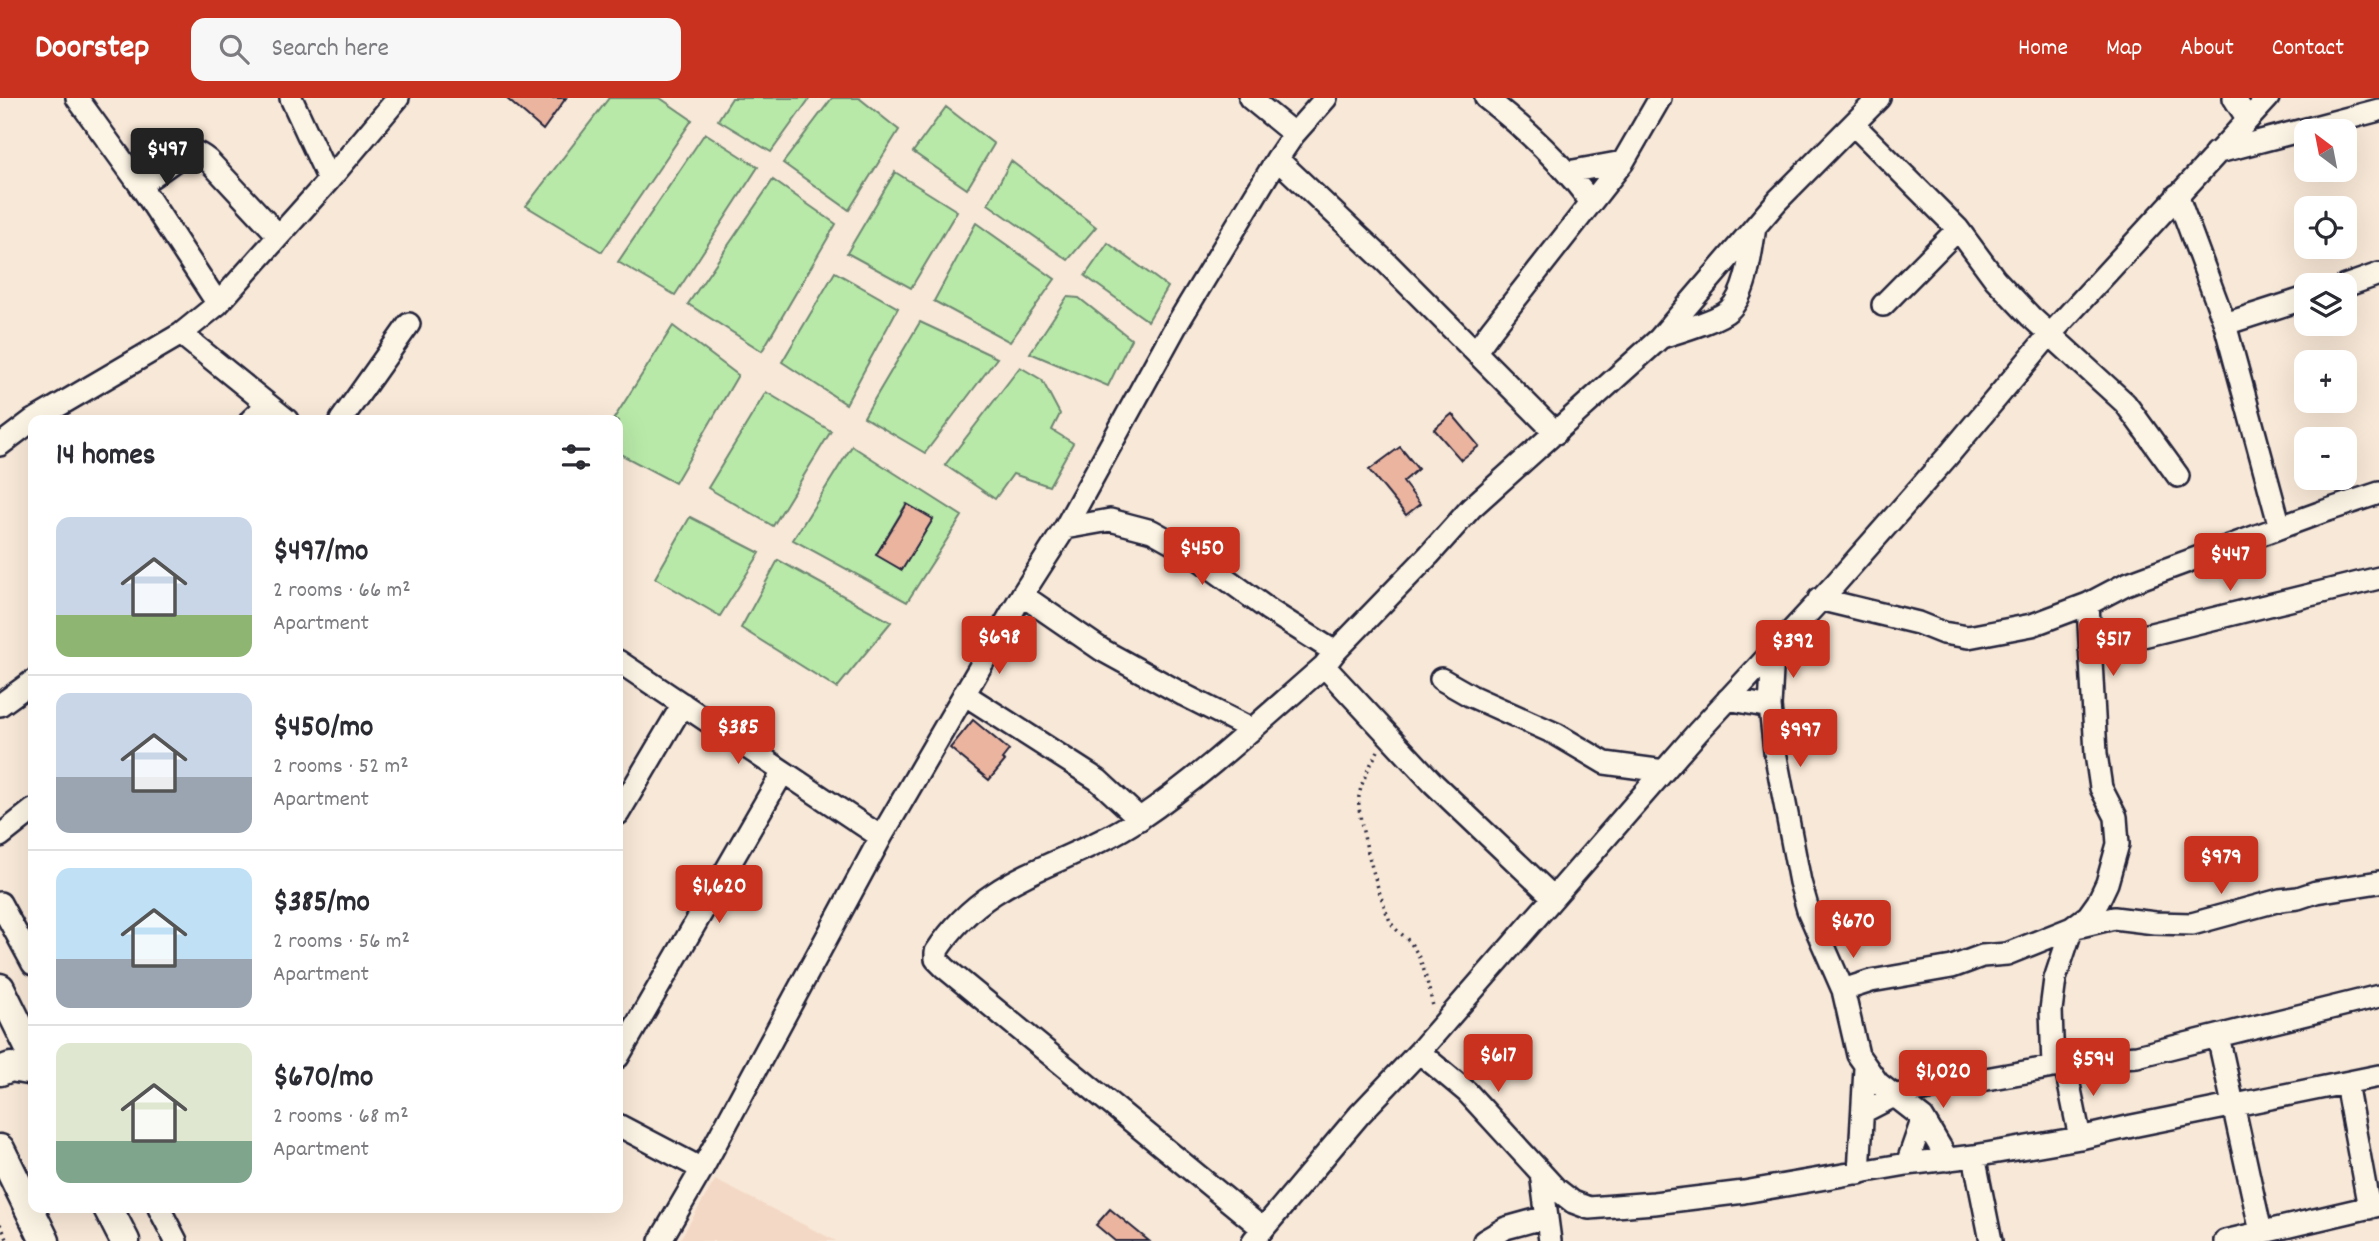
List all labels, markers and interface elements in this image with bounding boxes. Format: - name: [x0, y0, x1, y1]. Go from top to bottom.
- search box: [191, 18, 681, 81]
- text: Doorstep: [35, 26, 149, 73]
- icon: search: [215, 30, 253, 68]
- text: Search here: [271, 31, 389, 68]
- text: Home: [2018, 32, 2068, 66]
- text: Map: [2106, 32, 2142, 66]
- text: About: [2180, 32, 2234, 66]
- text: Contact: [2272, 32, 2344, 66]
- north arrow: [2294, 119, 2357, 182]
- map controls: [2294, 119, 2357, 490]
- pin: $497: [126, 129, 208, 188]
- text: $497: [147, 134, 187, 167]
- button: locate: [2294, 196, 2357, 259]
- button: layers: [2294, 273, 2357, 336]
- button: +: [2294, 350, 2357, 413]
- button: −: [2294, 427, 2357, 490]
- text: 14 homes: [56, 436, 155, 479]
- icon: filters: [557, 438, 595, 476]
- pin: $450: [1161, 528, 1243, 587]
- text: $497/mo: [273, 532, 368, 575]
- text: $450: [1180, 533, 1224, 566]
- pin: $447: [2189, 533, 2271, 593]
- text: $447: [2210, 539, 2250, 572]
- icon: home: [112, 545, 196, 629]
- text: 2 rooms · 66 m²: [273, 575, 411, 608]
- text: Apartment: [273, 608, 369, 641]
- pin: $698: [958, 616, 1040, 676]
- pin: $517: [2072, 618, 2154, 678]
- pin: $392: [1752, 620, 1834, 680]
- text: $698: [978, 622, 1020, 655]
- text: $517: [2095, 624, 2131, 657]
- text: $392: [1772, 626, 1814, 659]
- pin: $385: [697, 706, 779, 766]
- text: $450/mo: [273, 708, 373, 751]
- pin: $997: [1759, 710, 1841, 769]
- text: $385: [717, 712, 759, 745]
- text: $997: [1779, 715, 1821, 748]
- icon: home: [112, 721, 196, 805]
- text: 2 rooms · 52 m²: [273, 751, 409, 784]
- text: Apartment: [273, 784, 369, 817]
- pin: $979: [2180, 836, 2262, 896]
- text: $979: [2200, 842, 2242, 875]
- pin: $1,620: [662, 866, 776, 925]
- text: $1,620: [692, 871, 746, 904]
- text: $385/mo: [273, 883, 370, 926]
- icon: home: [112, 896, 196, 980]
- pin: $670: [1812, 900, 1894, 960]
- text: $670: [1831, 906, 1875, 939]
- text: 2 rooms · 56 m²: [273, 926, 410, 959]
- text: Apartment: [273, 959, 369, 992]
- pin: $617: [1457, 1034, 1539, 1094]
- pin: $594: [2052, 1038, 2134, 1098]
- text: $617: [1480, 1040, 1516, 1073]
- text: $594: [2072, 1044, 2114, 1077]
- pin: $1,020: [1886, 1051, 2000, 1110]
- text: $1,020: [1915, 1056, 1971, 1089]
- text: $670/mo: [273, 1058, 373, 1101]
- icon: home: [112, 1071, 196, 1155]
- text: 2 rooms · 68 m²: [273, 1101, 409, 1134]
- text: Apartment: [273, 1134, 369, 1167]

